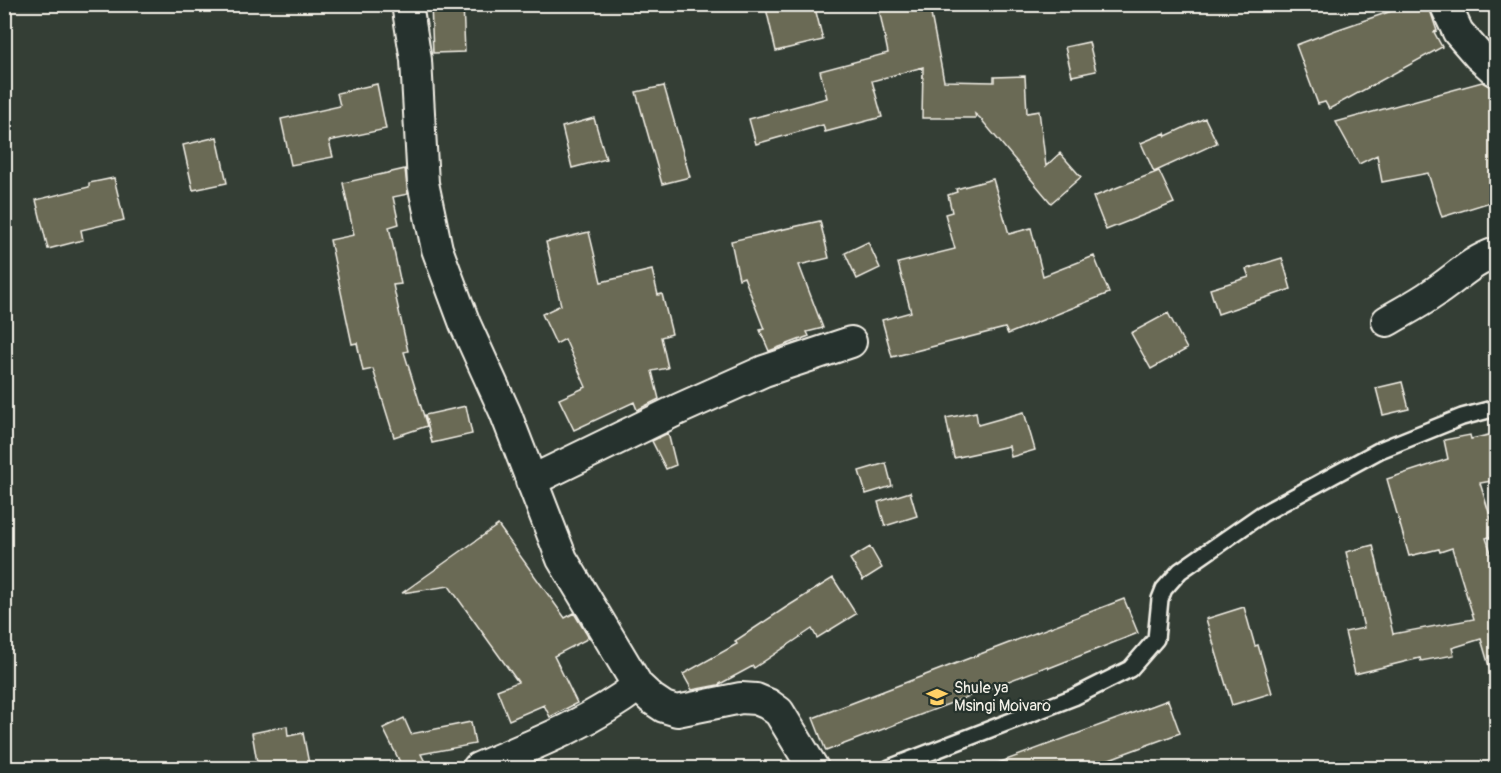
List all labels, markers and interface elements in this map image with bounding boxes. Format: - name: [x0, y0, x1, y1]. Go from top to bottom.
- place label: Shule ya Msingi Moivaro: [954, 678, 1051, 716]
- school or university icon: Shule ya Msingi Moivaro: [925, 685, 949, 709]

